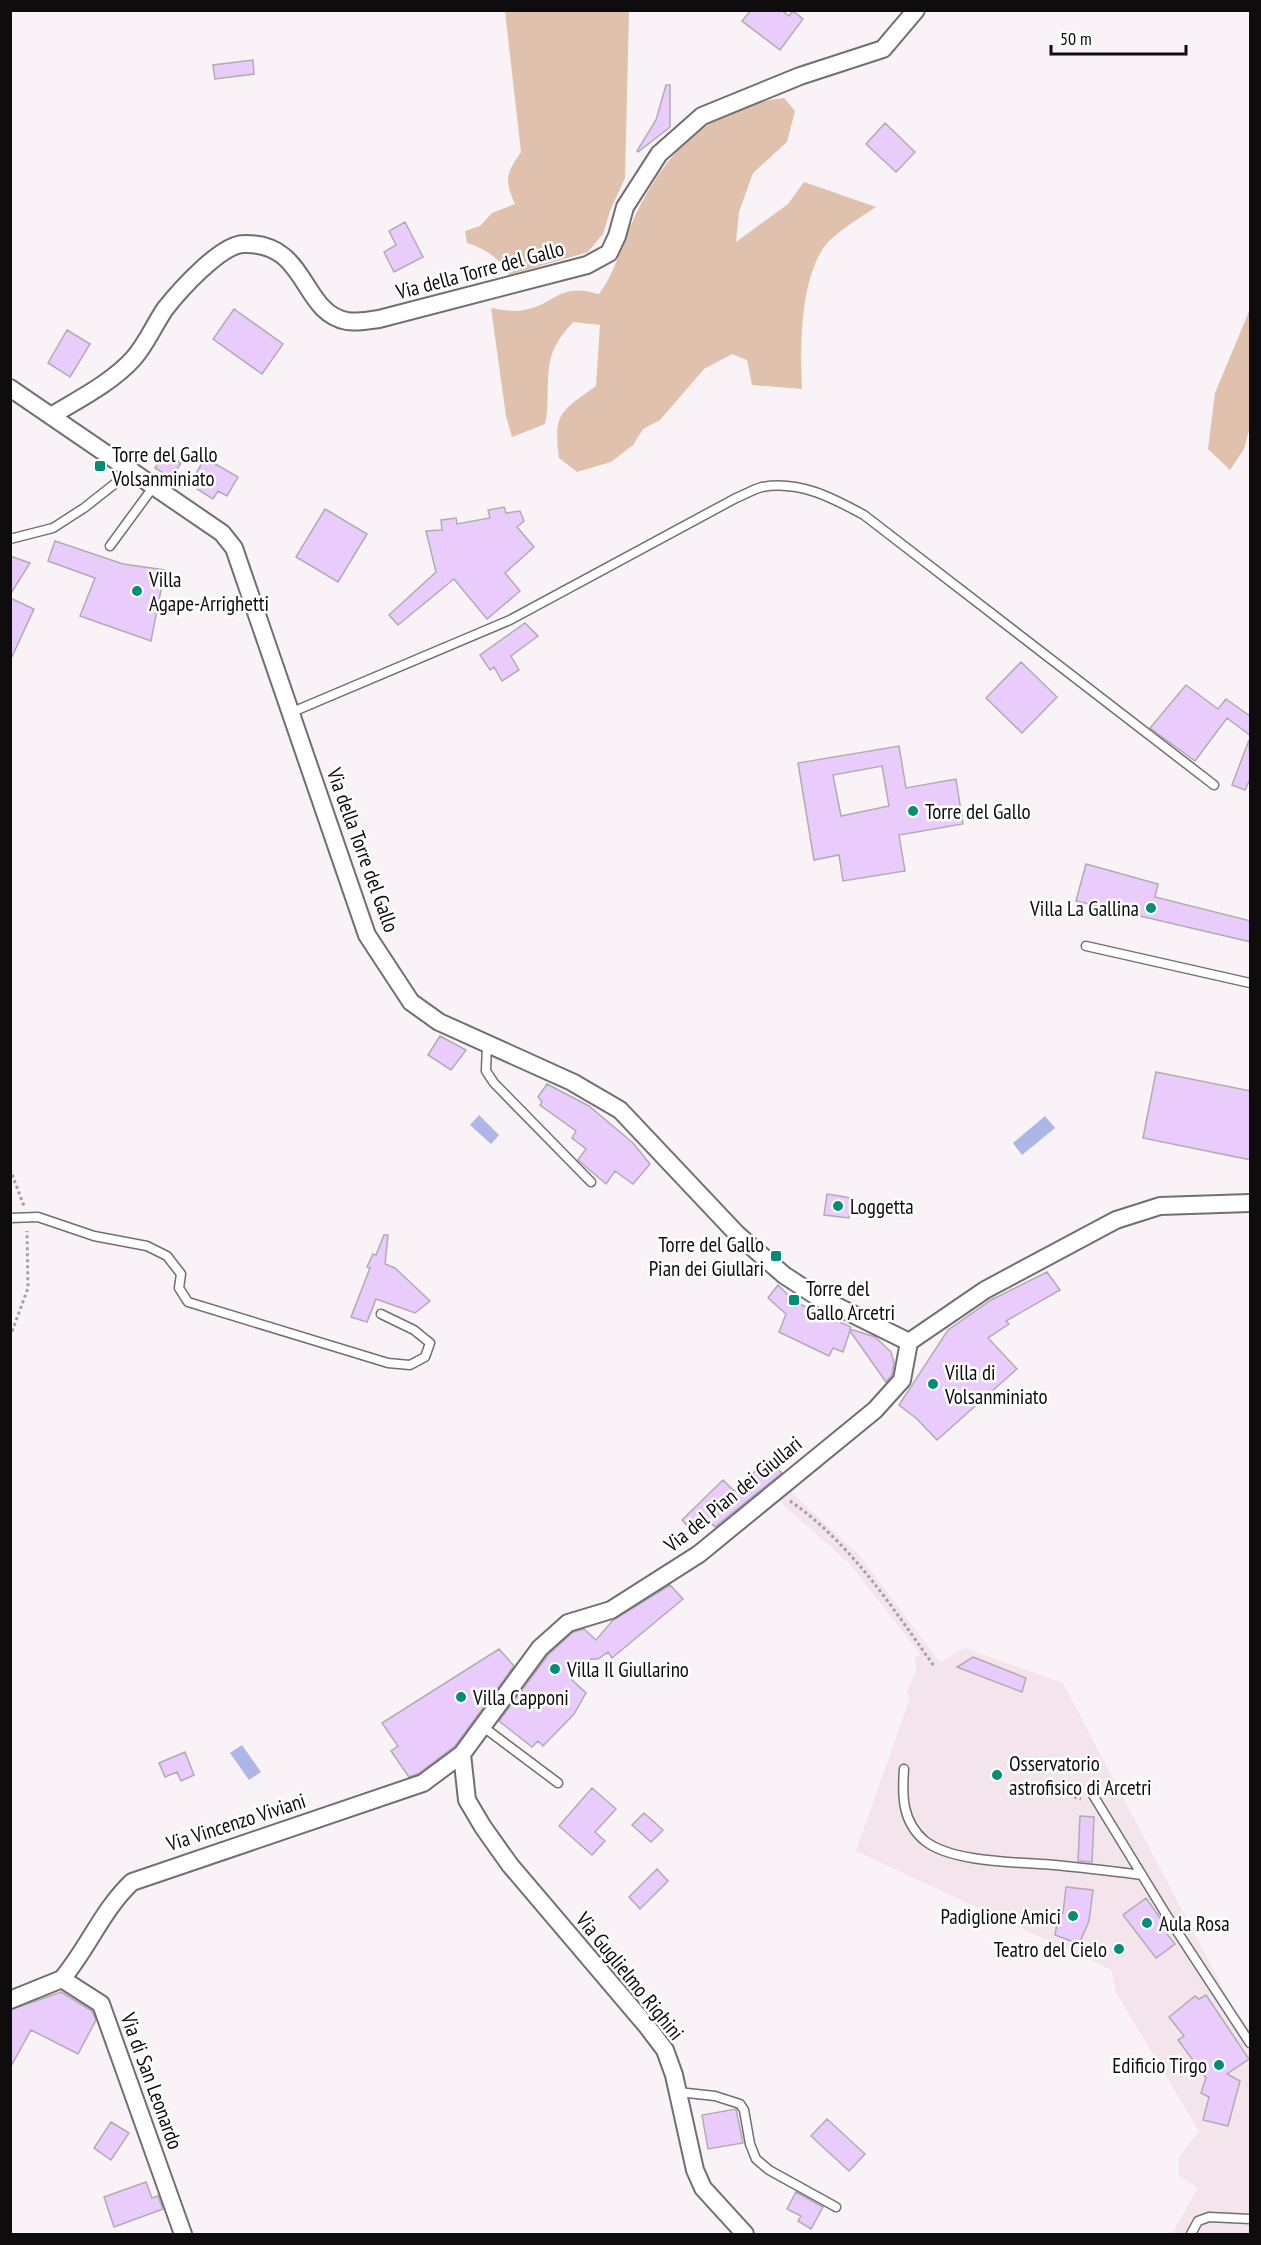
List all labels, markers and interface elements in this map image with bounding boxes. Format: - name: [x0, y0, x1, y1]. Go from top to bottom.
- scale bar: [1051, 18, 1186, 56]
- text: 50 m: [1060, 27, 1092, 50]
- street label: Via della Torre del Gallo: [392, 235, 567, 306]
- place label: Torre del Gallo Volsanminiato: [111, 441, 218, 492]
- marker: Torre del Gallo Volsanminiato: [93, 459, 107, 473]
- place label: Villa Agape-Arrighetti: [148, 566, 269, 617]
- marker: Villa Agape-Arrighetti: [130, 584, 144, 598]
- street label: Via della Torre del Gallo: [320, 763, 405, 936]
- place label: Torre del Gallo: [925, 798, 1031, 825]
- marker: Torre del Gallo: [906, 804, 920, 818]
- place label: Villa La Gallina: [1029, 895, 1139, 922]
- marker: Villa La Gallina: [1144, 901, 1158, 915]
- place label: Loggetta: [850, 1193, 914, 1220]
- marker: Loggetta: [831, 1199, 845, 1213]
- place label: Torre del Gallo Pian dei Giullari: [649, 1231, 764, 1282]
- marker: Torre del Gallo Pian dei Giullari: [769, 1249, 783, 1263]
- place label: Torre del Gallo Arcetri: [806, 1275, 895, 1326]
- marker: Torre del Gallo Arcetri: [787, 1293, 801, 1307]
- place label: Villa di Volsanminiato: [944, 1359, 1047, 1410]
- marker: Villa di Volsanminiato: [926, 1377, 940, 1391]
- street label: Via del Pian dei Giullari: [658, 1430, 807, 1558]
- place label: Villa Il Giullarino: [566, 1656, 689, 1683]
- marker: Villa Il Giullarino: [548, 1662, 562, 1676]
- place label: Villa Capponi: [472, 1684, 569, 1711]
- marker: Villa Capponi: [454, 1690, 468, 1704]
- place label: Osservatorio astrofisico di Arcetri: [1009, 1750, 1152, 1801]
- marker: Osservatorio astrofisico di Arcetri: [990, 1768, 1004, 1782]
- street label: Via Vincenzo Viviani: [162, 1787, 309, 1857]
- place label: Padiglione Amici: [940, 1903, 1061, 1930]
- street label: Via Guglielmo Righini: [569, 1906, 690, 2046]
- marker: Padiglione Amici: [1066, 1909, 1080, 1923]
- place label: Aula Rosa: [1159, 1910, 1230, 1937]
- marker: Aula Rosa: [1140, 1916, 1154, 1930]
- place label: Teatro del Cielo: [994, 1936, 1107, 1963]
- marker: Teatro del Cielo: [1112, 1942, 1126, 1956]
- street label: Via di San Leonardo: [114, 2008, 189, 2153]
- place label: Edificio Tirgo: [1112, 2052, 1207, 2079]
- marker: Edificio Tirgo: [1212, 2058, 1226, 2072]

